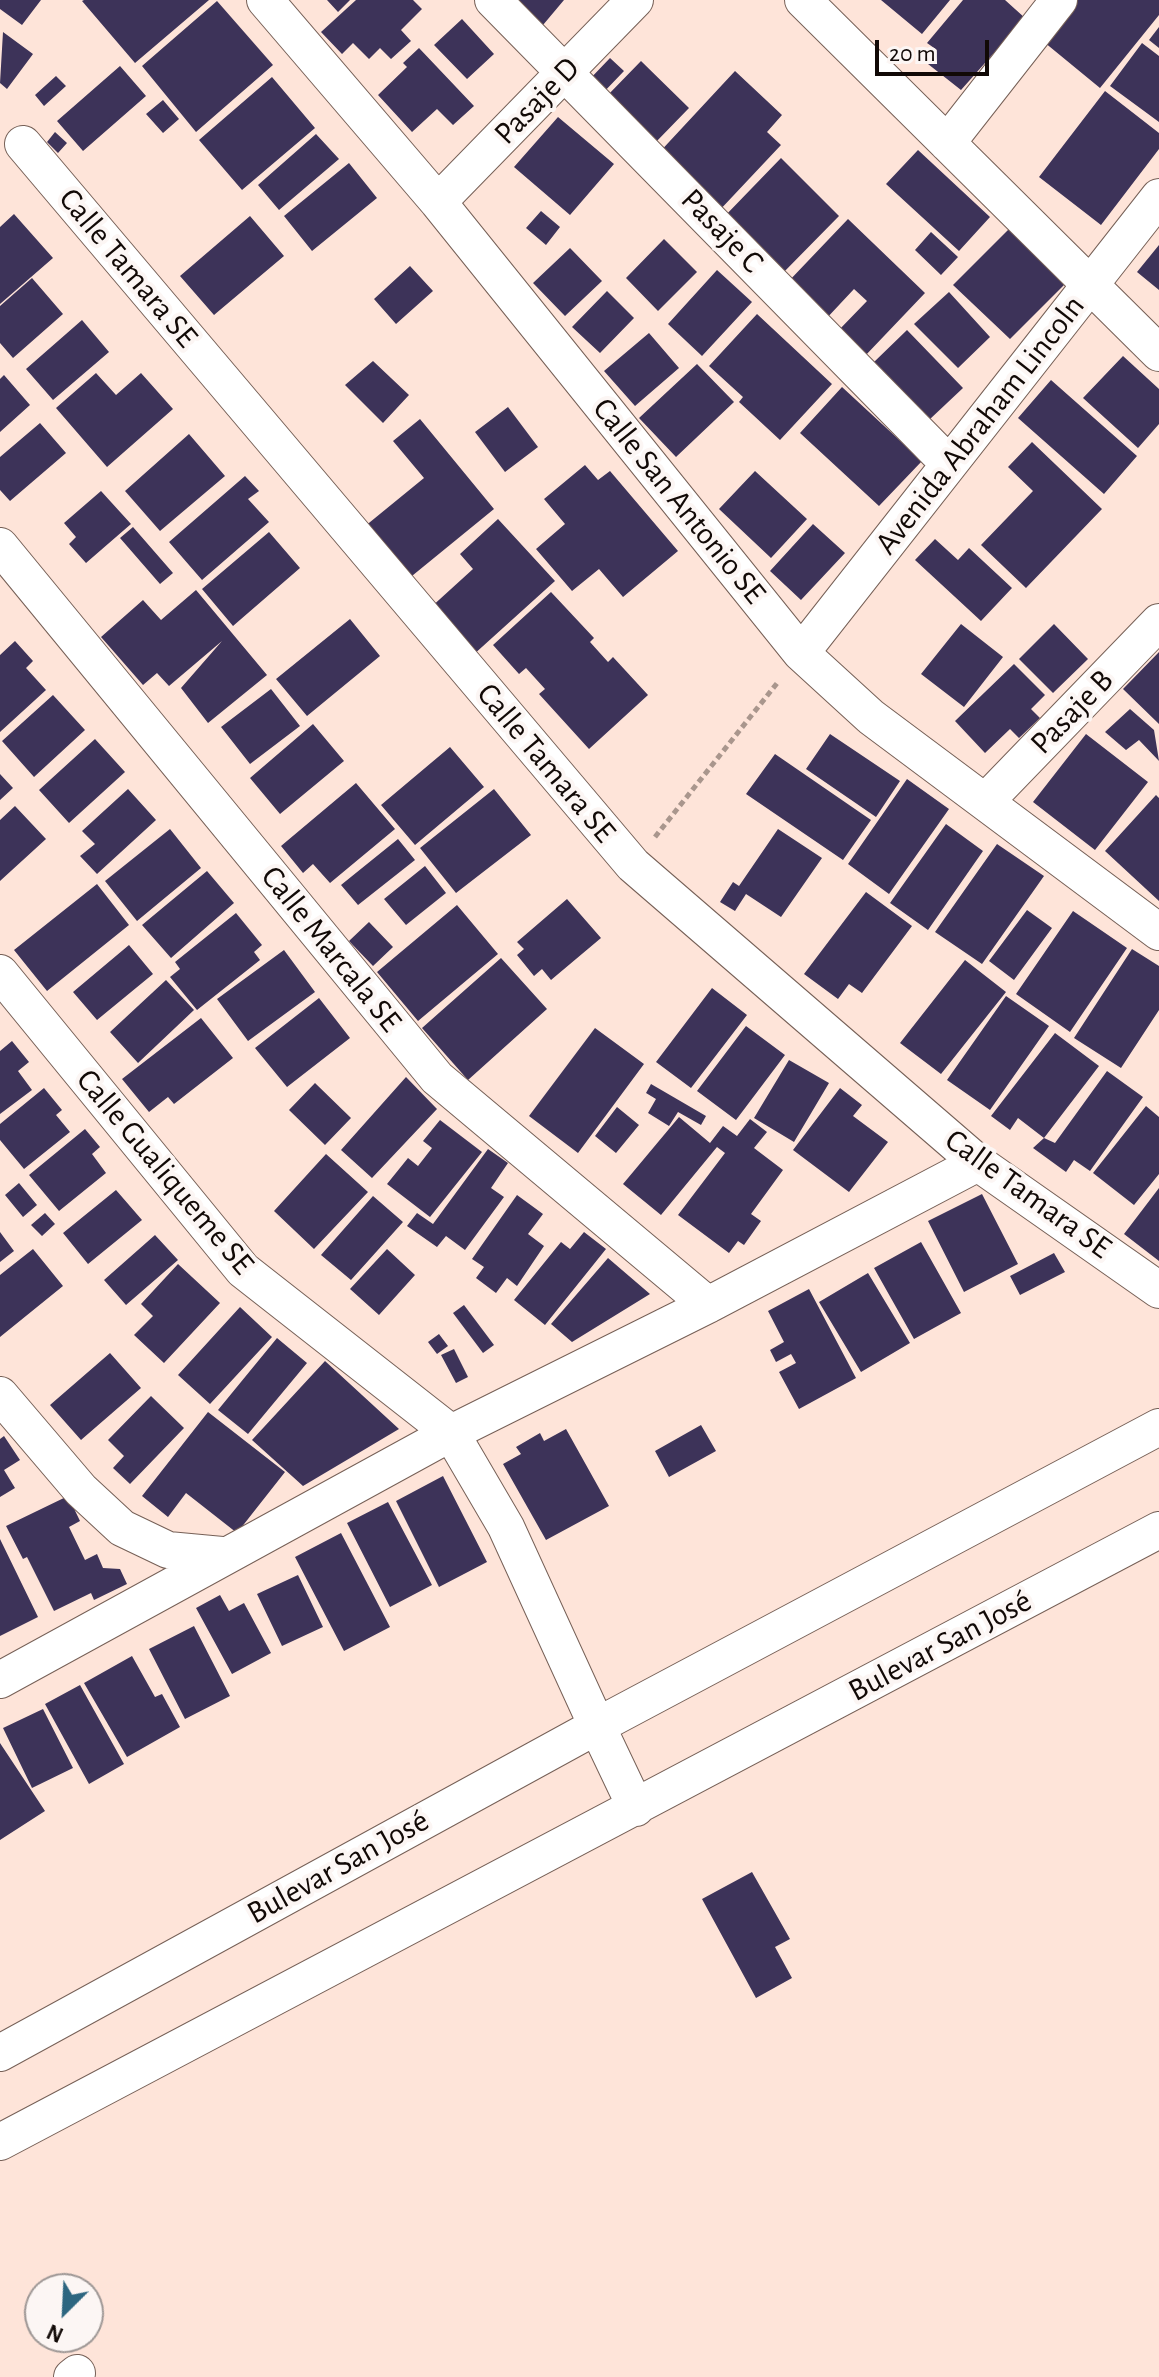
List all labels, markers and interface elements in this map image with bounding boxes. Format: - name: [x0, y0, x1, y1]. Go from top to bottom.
- scale bar: [879, 24, 993, 74]
- text: 20 m: [889, 42, 936, 66]
- street label: Pasaje D: [486, 49, 588, 153]
- street label: Calle Tamara SE: [50, 181, 206, 355]
- street label: Pasaje C: [673, 181, 771, 281]
- street label: Avenida Abraham Lincoln: [867, 288, 1093, 562]
- street label: Calle San Antonio SE: [584, 390, 774, 612]
- street label: Pasaje B: [1022, 662, 1122, 762]
- street label: Calle Tamara SE: [468, 676, 624, 850]
- street label: Calle Marcala SE: [252, 858, 410, 1040]
- street label: Calle Gualiqueme SE: [68, 1062, 262, 1282]
- street label: Calle Tamara SE: [937, 1121, 1119, 1267]
- street label: Bulevar San José: [842, 1582, 1038, 1710]
- street label: Bulevar San José: [241, 1801, 435, 1933]
- north arrow: [24, 2273, 104, 2353]
- text: N: [44, 2320, 67, 2346]

